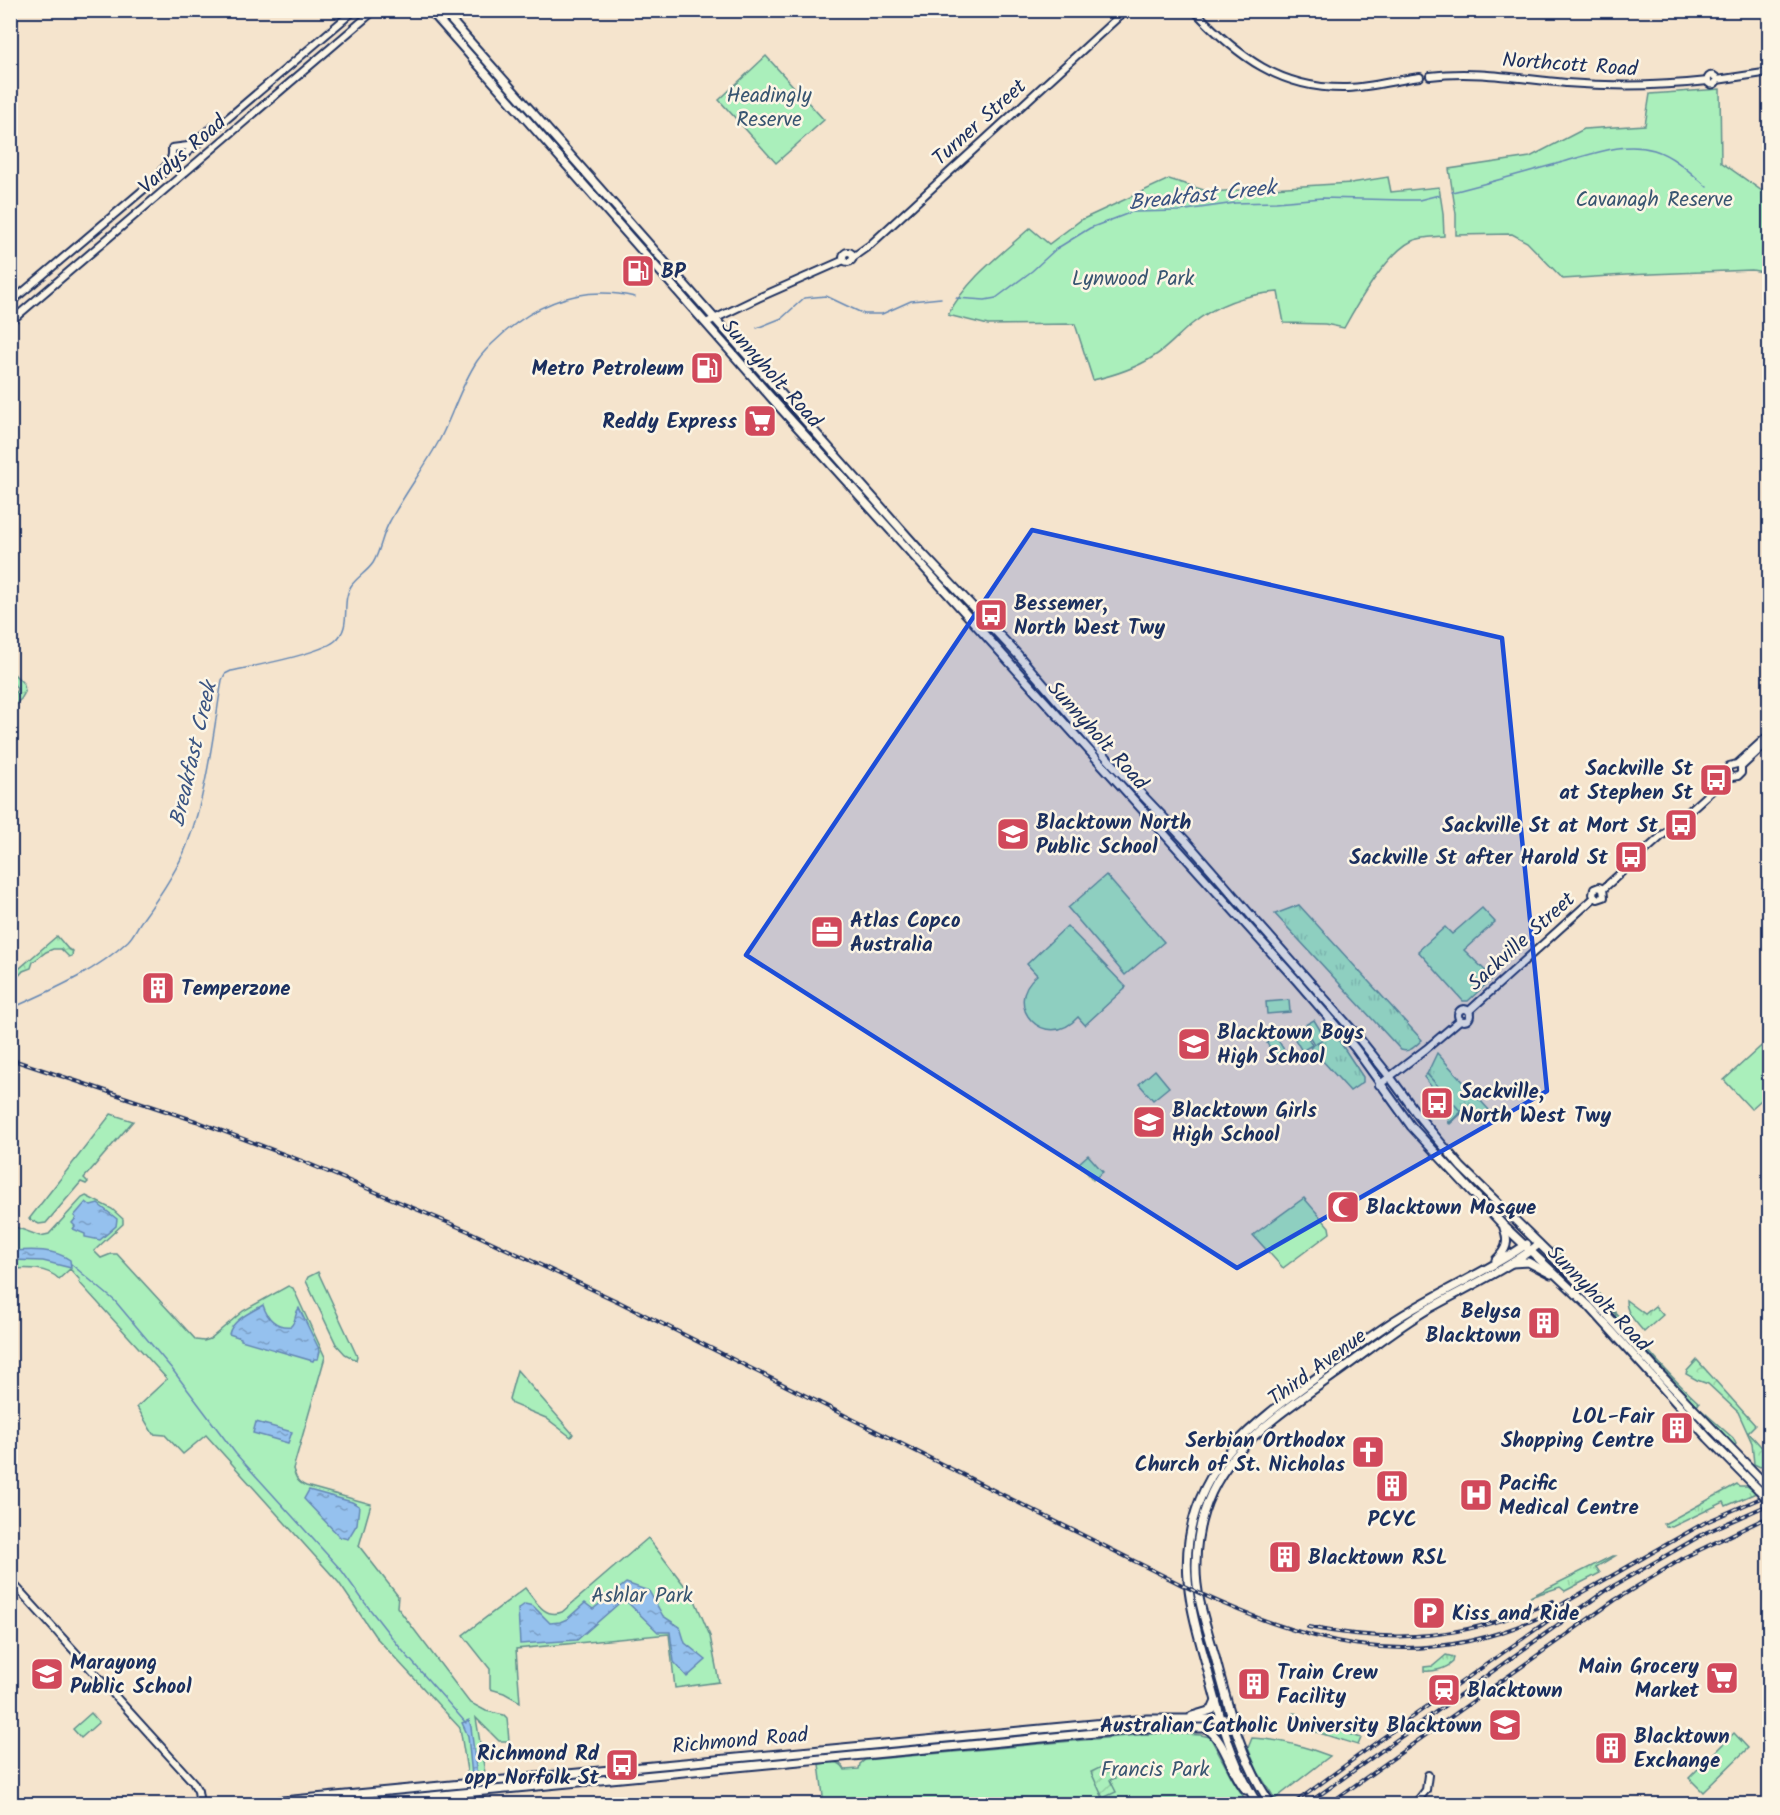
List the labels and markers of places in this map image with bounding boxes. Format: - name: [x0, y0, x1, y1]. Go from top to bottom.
- fuel station icon: BP: [620, 253, 656, 289]
- place label: BP: [661, 256, 687, 289]
- fuel station icon: Metro Petroleum: [689, 350, 725, 386]
- place label: Metro Petroleum: [531, 353, 684, 386]
- supermarket icon: Reddy Express: [742, 403, 778, 439]
- place label: Reddy Express: [602, 406, 737, 439]
- place label: Bessemer, North West Twy: [1014, 588, 1165, 645]
- bus stop icon: Bessemer, North West Twy: [973, 597, 1009, 633]
- place label: Sackville St at Stephen St: [1559, 753, 1694, 810]
- bus stop icon: Sackville St at Stephen St: [1698, 762, 1734, 798]
- place label: Blacktown North Public School: [1036, 807, 1192, 864]
- bus stop icon: Sackville St at Mort St: [1663, 807, 1699, 843]
- place label: Sackville St at Mort St: [1442, 810, 1659, 843]
- school or university icon: Blacktown North Public School: [995, 816, 1031, 852]
- bus stop icon: Sackville St after Harold St: [1613, 839, 1649, 875]
- place label: Sackville St after Harold St: [1349, 842, 1609, 875]
- place label: Atlas Copco Australia: [850, 905, 961, 962]
- office icon: Atlas Copco Australia: [809, 914, 845, 950]
- building icon: Temperzone: [140, 970, 176, 1006]
- place label: Temperzone: [181, 973, 291, 1006]
- place label: Blacktown Boys High School: [1217, 1017, 1364, 1074]
- school or university icon: Blacktown Boys High School: [1176, 1026, 1212, 1062]
- place label: Sackville, North West Twy: [1460, 1076, 1611, 1133]
- bus stop icon: Sackville, North West Twy: [1419, 1085, 1455, 1121]
- place label: Blacktown Girls High School: [1172, 1095, 1317, 1152]
- school or university icon: Blacktown Girls High School: [1131, 1104, 1167, 1140]
- mosque icon: Blacktown Mosque: [1325, 1189, 1361, 1225]
- place label: Blacktown Mosque: [1366, 1192, 1536, 1225]
- place label: Belysa Blacktown: [1425, 1296, 1521, 1353]
- building icon: Belysa Blacktown: [1526, 1305, 1562, 1341]
- place label: LOL-Fair Shopping Centre: [1501, 1401, 1655, 1458]
- building icon: LOL-Fair Shopping Centre: [1659, 1410, 1695, 1446]
- place label: Serbian Orthodox Church of St. Nicholas: [1135, 1425, 1346, 1482]
- church icon: Serbian Orthodox Church of St. Nicholas: [1350, 1434, 1386, 1470]
- building icon: PCYC: [1374, 1468, 1410, 1504]
- place label: Pacific Medical Centre: [1499, 1468, 1639, 1525]
- hospital icon: Pacific Medical Centre: [1458, 1477, 1494, 1513]
- place label: PCYC: [1367, 1504, 1417, 1537]
- building icon: Blacktown RSL: [1267, 1539, 1303, 1575]
- place label: Blacktown RSL: [1308, 1542, 1447, 1575]
- parking icon: Kiss and Ride: [1411, 1595, 1447, 1631]
- place label: Kiss and Ride: [1452, 1598, 1579, 1631]
- place label: Marayong Public School: [70, 1647, 192, 1704]
- place label: Main Grocery Market: [1578, 1651, 1700, 1708]
- school or university icon: Marayong Public School: [29, 1656, 65, 1692]
- place label: Train Crew Facility: [1277, 1657, 1379, 1714]
- supermarket icon: Main Grocery Market: [1704, 1660, 1740, 1696]
- building icon: Train Crew Facility: [1236, 1666, 1272, 1702]
- station icon: Blacktown: [1426, 1672, 1462, 1708]
- place label: Blacktown: [1467, 1675, 1563, 1708]
- school or university icon: Australian Catholic University Blacktown: [1487, 1707, 1523, 1743]
- place label: Australian Catholic University Blacktown: [1100, 1710, 1482, 1743]
- place label: Blacktown Exchange: [1634, 1721, 1730, 1778]
- building icon: Blacktown Exchange: [1593, 1730, 1629, 1766]
- place label: Richmond Rd opp Norfolk St: [465, 1738, 600, 1795]
- bus stop icon: Richmond Rd opp Norfolk St: [604, 1747, 640, 1783]

